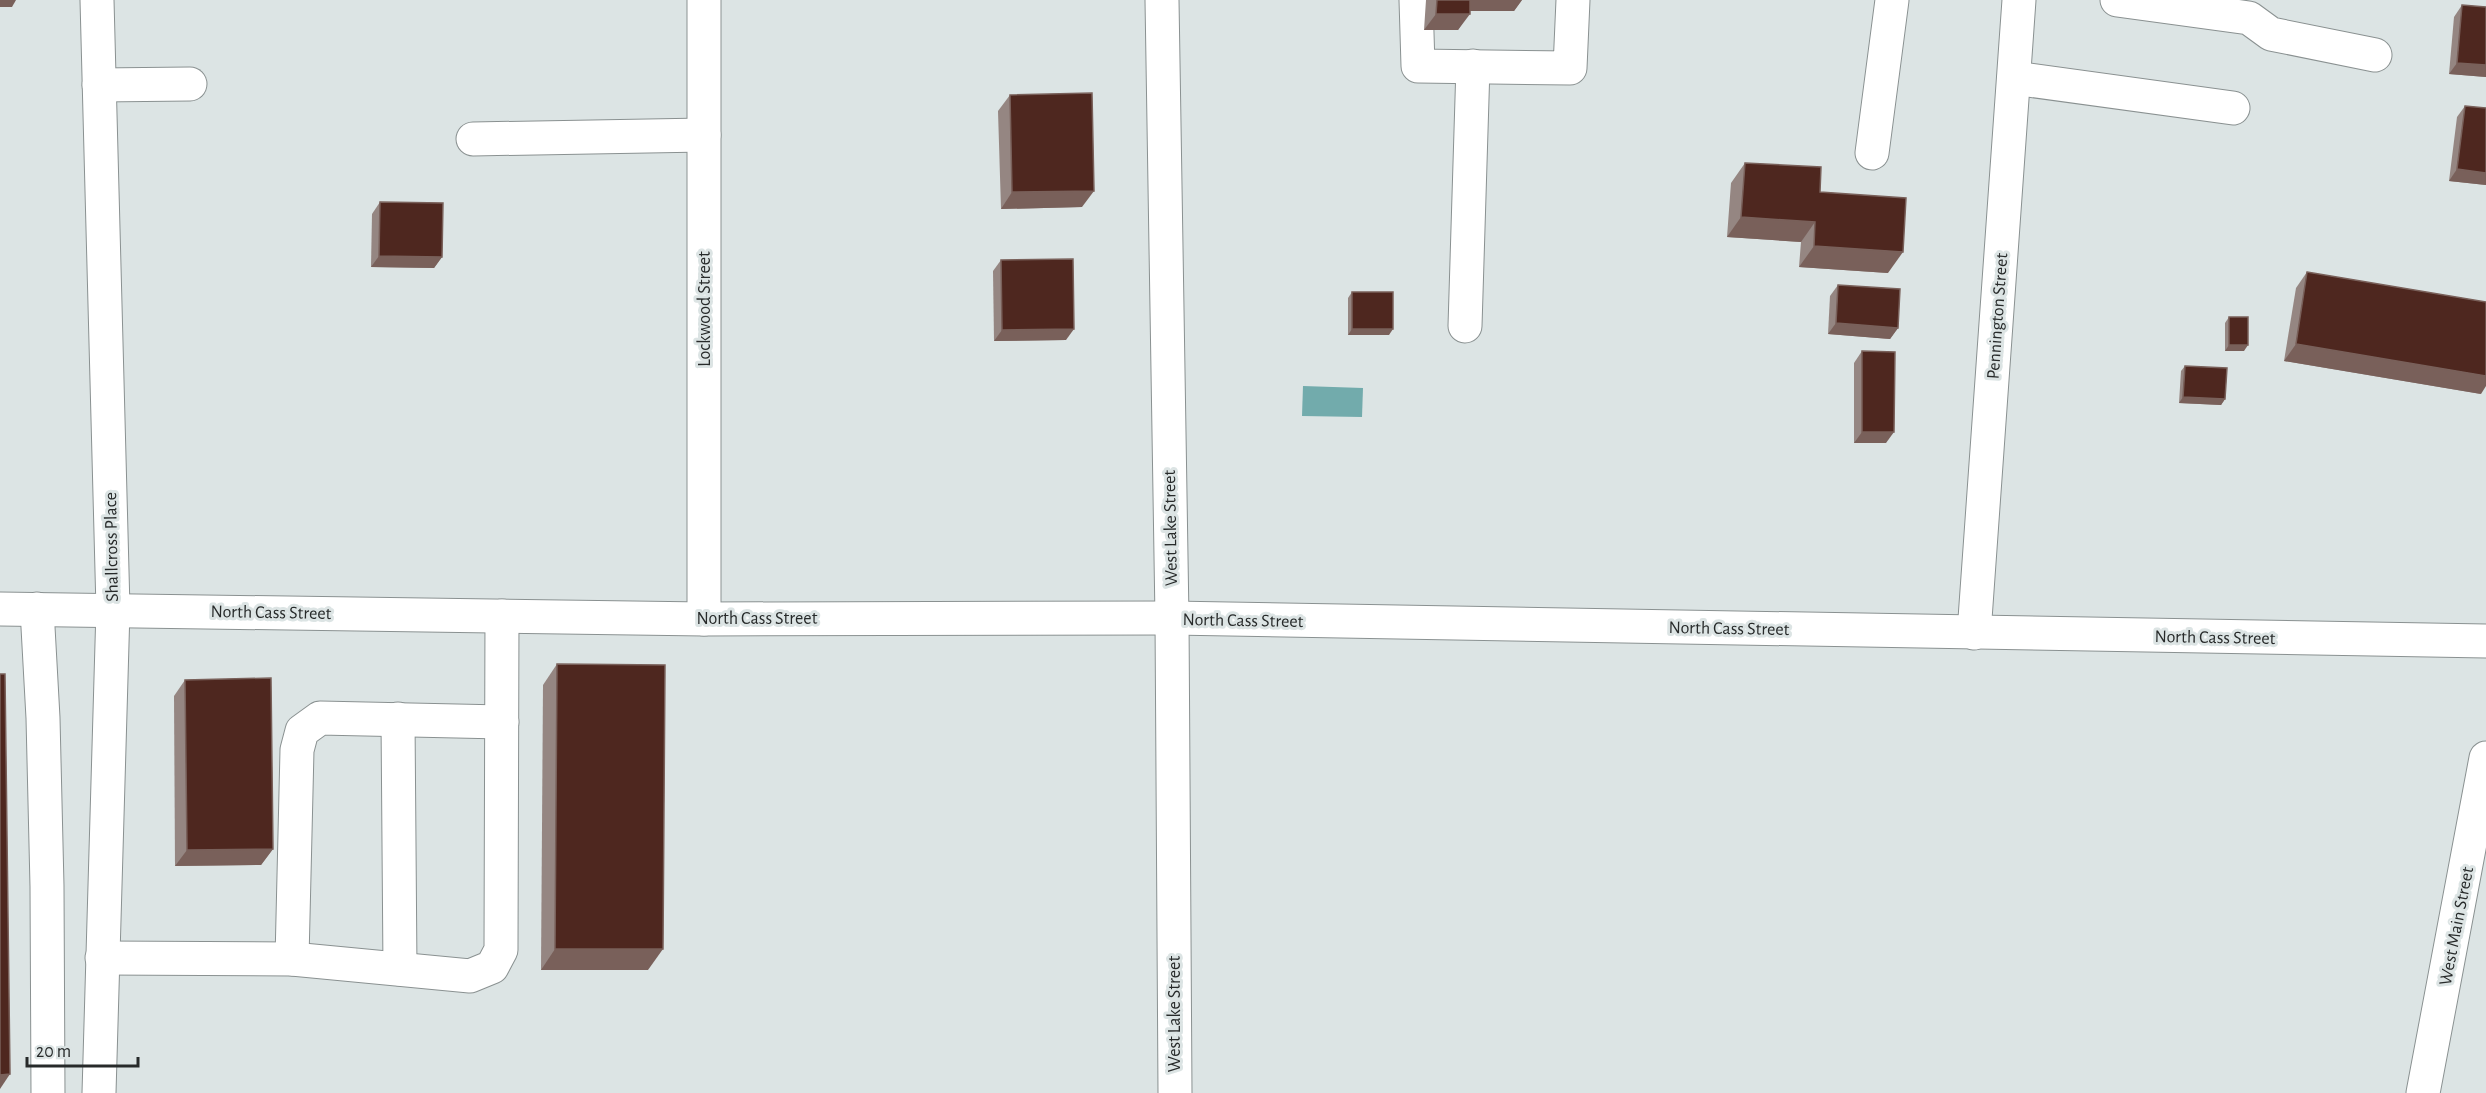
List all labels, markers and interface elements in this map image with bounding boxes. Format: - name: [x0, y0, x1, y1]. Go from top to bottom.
- street label: Lockwood Street: [696, 251, 714, 367]
- street label: Pennington Street: [1985, 252, 2011, 380]
- street label: West Lake Street: [1161, 469, 1181, 586]
- street label: Shallcross Place: [102, 492, 122, 602]
- street label: North Cass Street: [210, 603, 332, 623]
- street label: North Cass Street: [697, 610, 818, 628]
- street label: North Cass Street: [1182, 611, 1304, 631]
- street label: North Cass Street: [1668, 619, 1790, 639]
- street label: North Cass Street: [2154, 628, 2276, 648]
- street label: West Main Street: [2437, 865, 2477, 987]
- street label: West Lake Street: [1166, 956, 1184, 1072]
- scale bar: [27, 1030, 138, 1068]
- text: 20 m: [36, 1043, 71, 1061]

